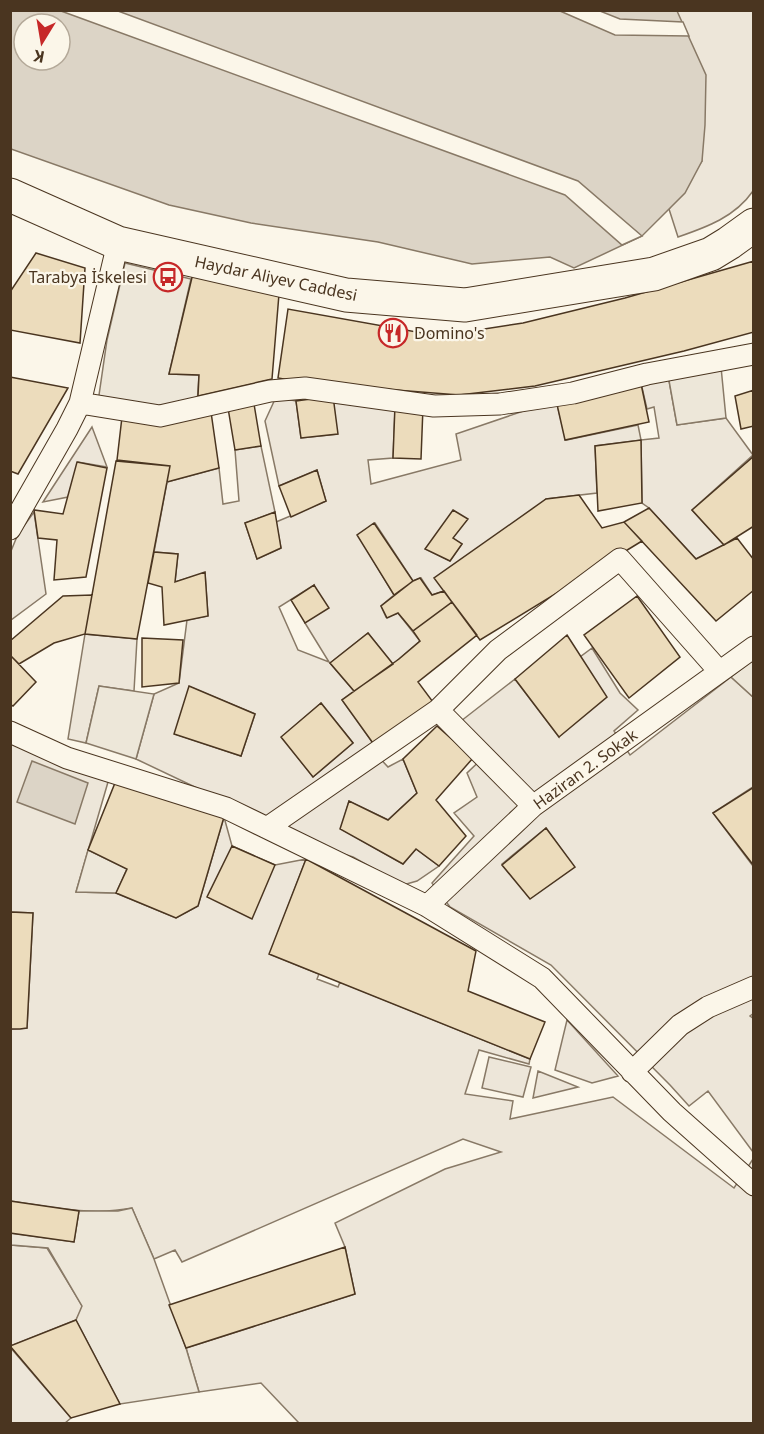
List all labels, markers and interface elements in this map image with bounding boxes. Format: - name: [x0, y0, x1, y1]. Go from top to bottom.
- north arrow: [12, 12, 72, 72]
- text: K: [31, 45, 46, 69]
- street label: Haydar Aliyev Caddesi: [193, 250, 359, 306]
- bus stop icon: Tarabya İskelesi: [152, 261, 184, 293]
- place label: Tarabya İskelesi: [29, 266, 147, 288]
- restaurant icon: Domino's: [377, 317, 409, 349]
- place label: Domino's: [414, 322, 485, 344]
- street label: Haziran 2. Sokak: [528, 723, 642, 814]

